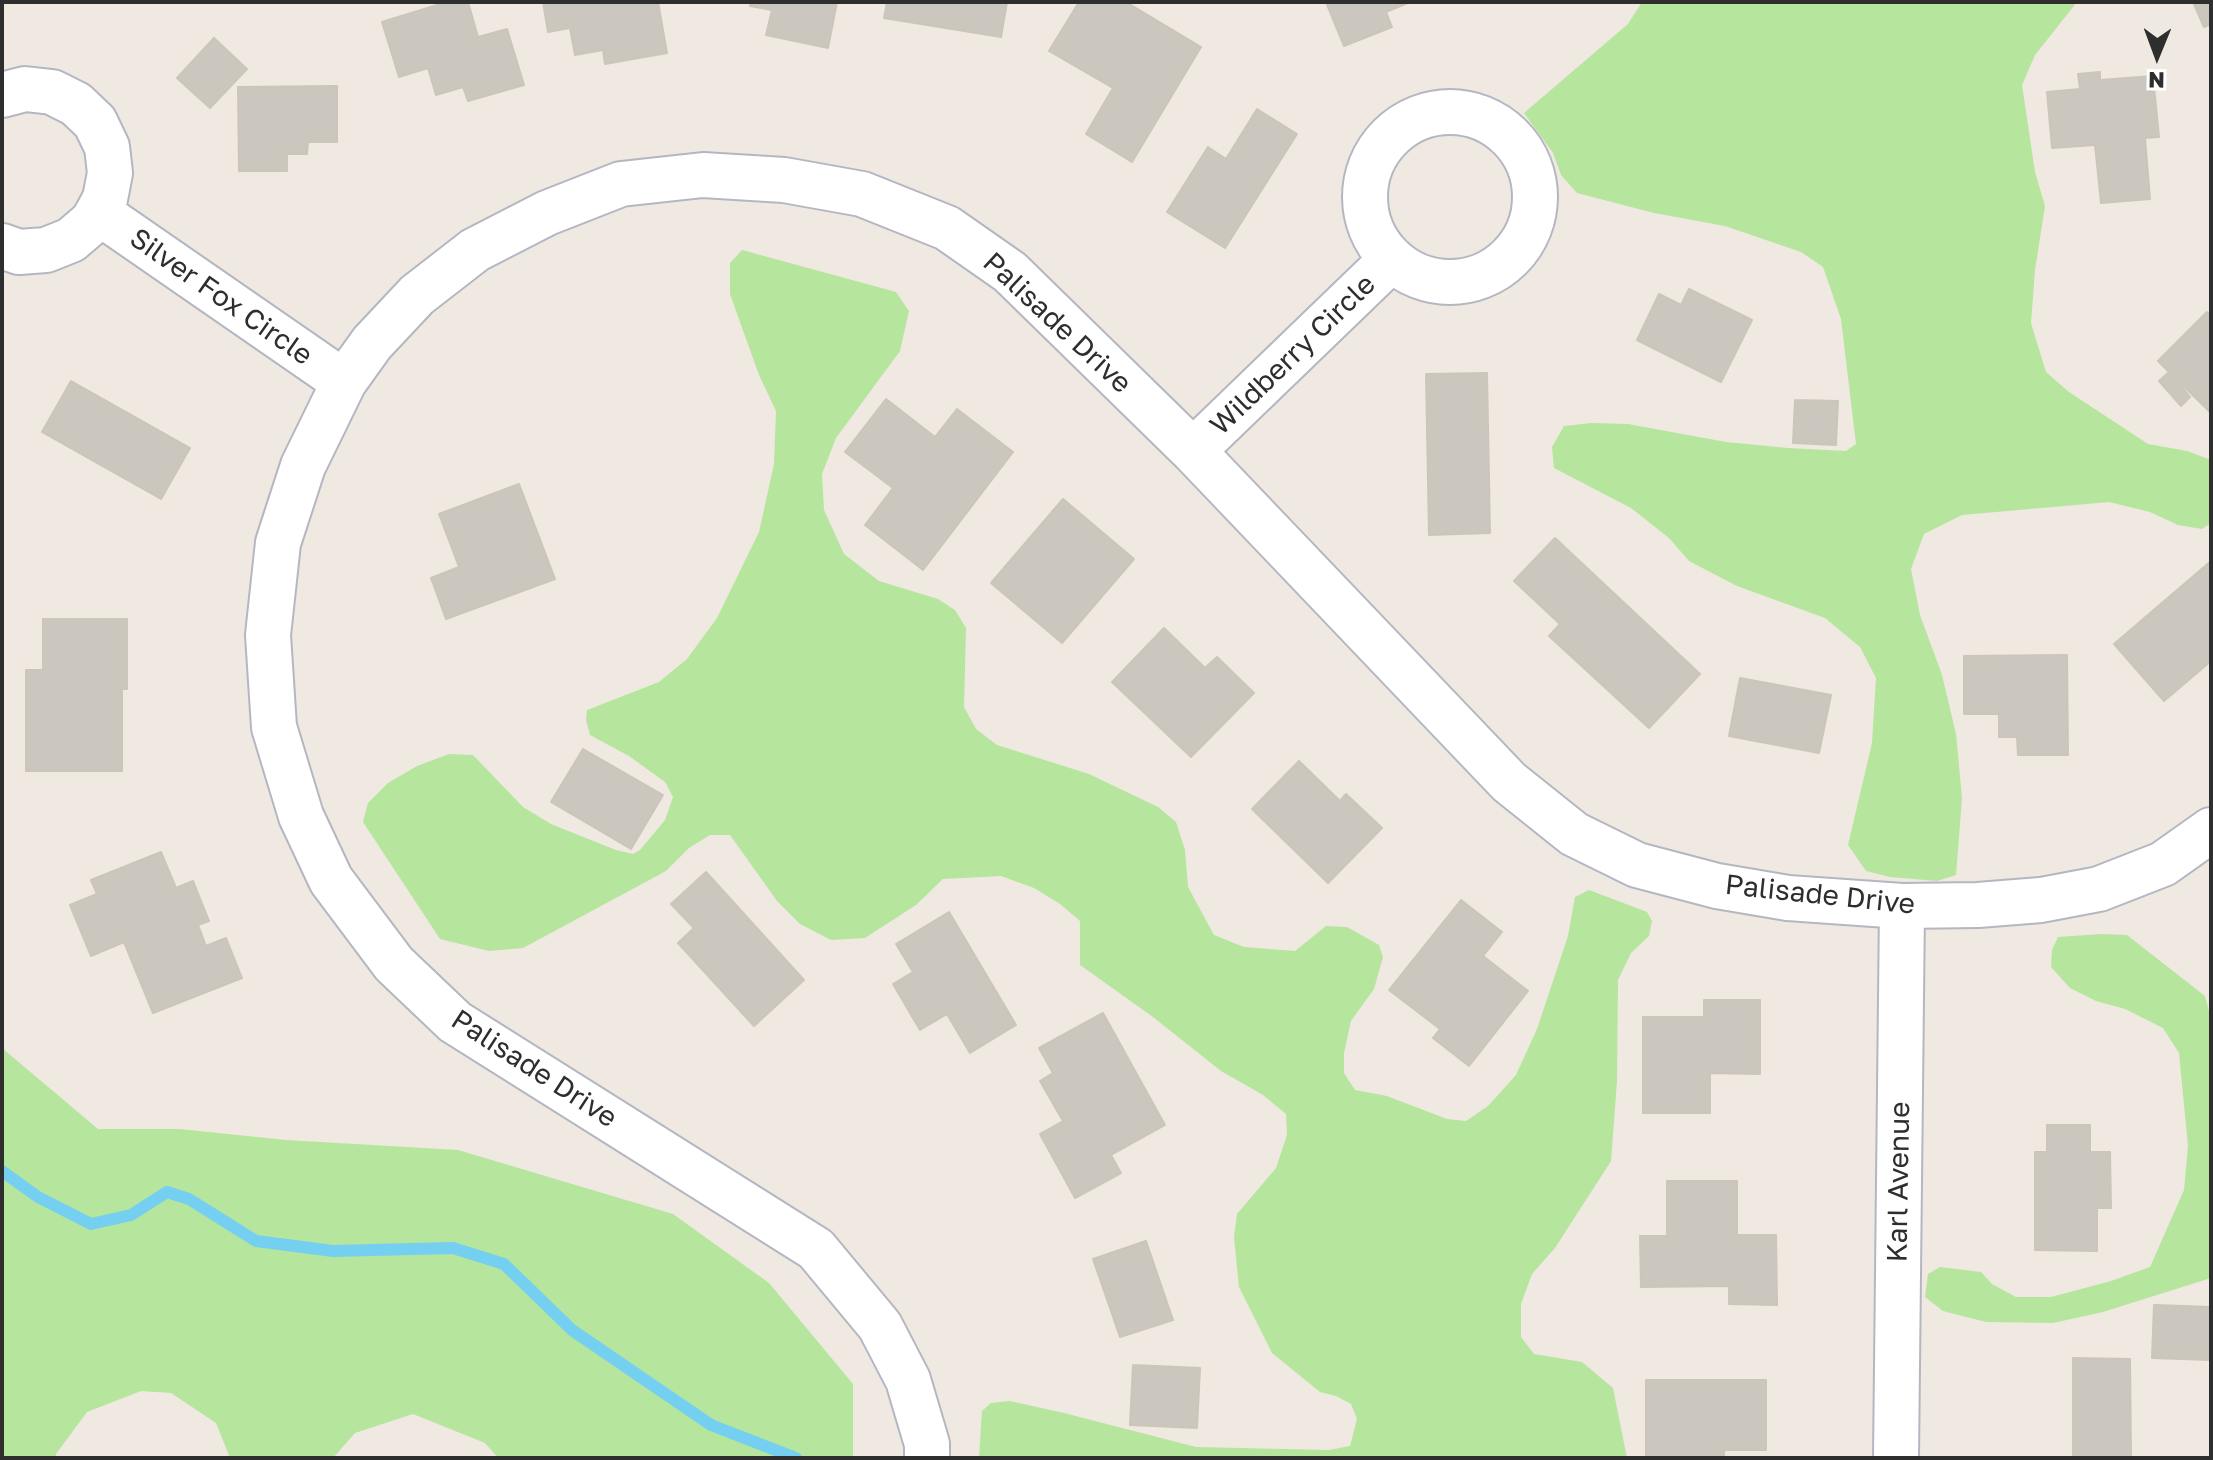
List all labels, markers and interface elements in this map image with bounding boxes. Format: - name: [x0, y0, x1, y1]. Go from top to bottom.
- north arrow: [2117, 16, 2197, 96]
- text: N: [2148, 67, 2165, 94]
- street label: Silver Fox Circle: [123, 221, 319, 373]
- street label: Palisade Drive: [976, 246, 1138, 400]
- street label: Wildberry Circle: [1203, 268, 1383, 442]
- street label: Palisade Drive: [1723, 868, 1917, 922]
- street label: Palisade Drive: [445, 1003, 623, 1135]
- street label: Karl Avenue: [1881, 1101, 1917, 1263]

